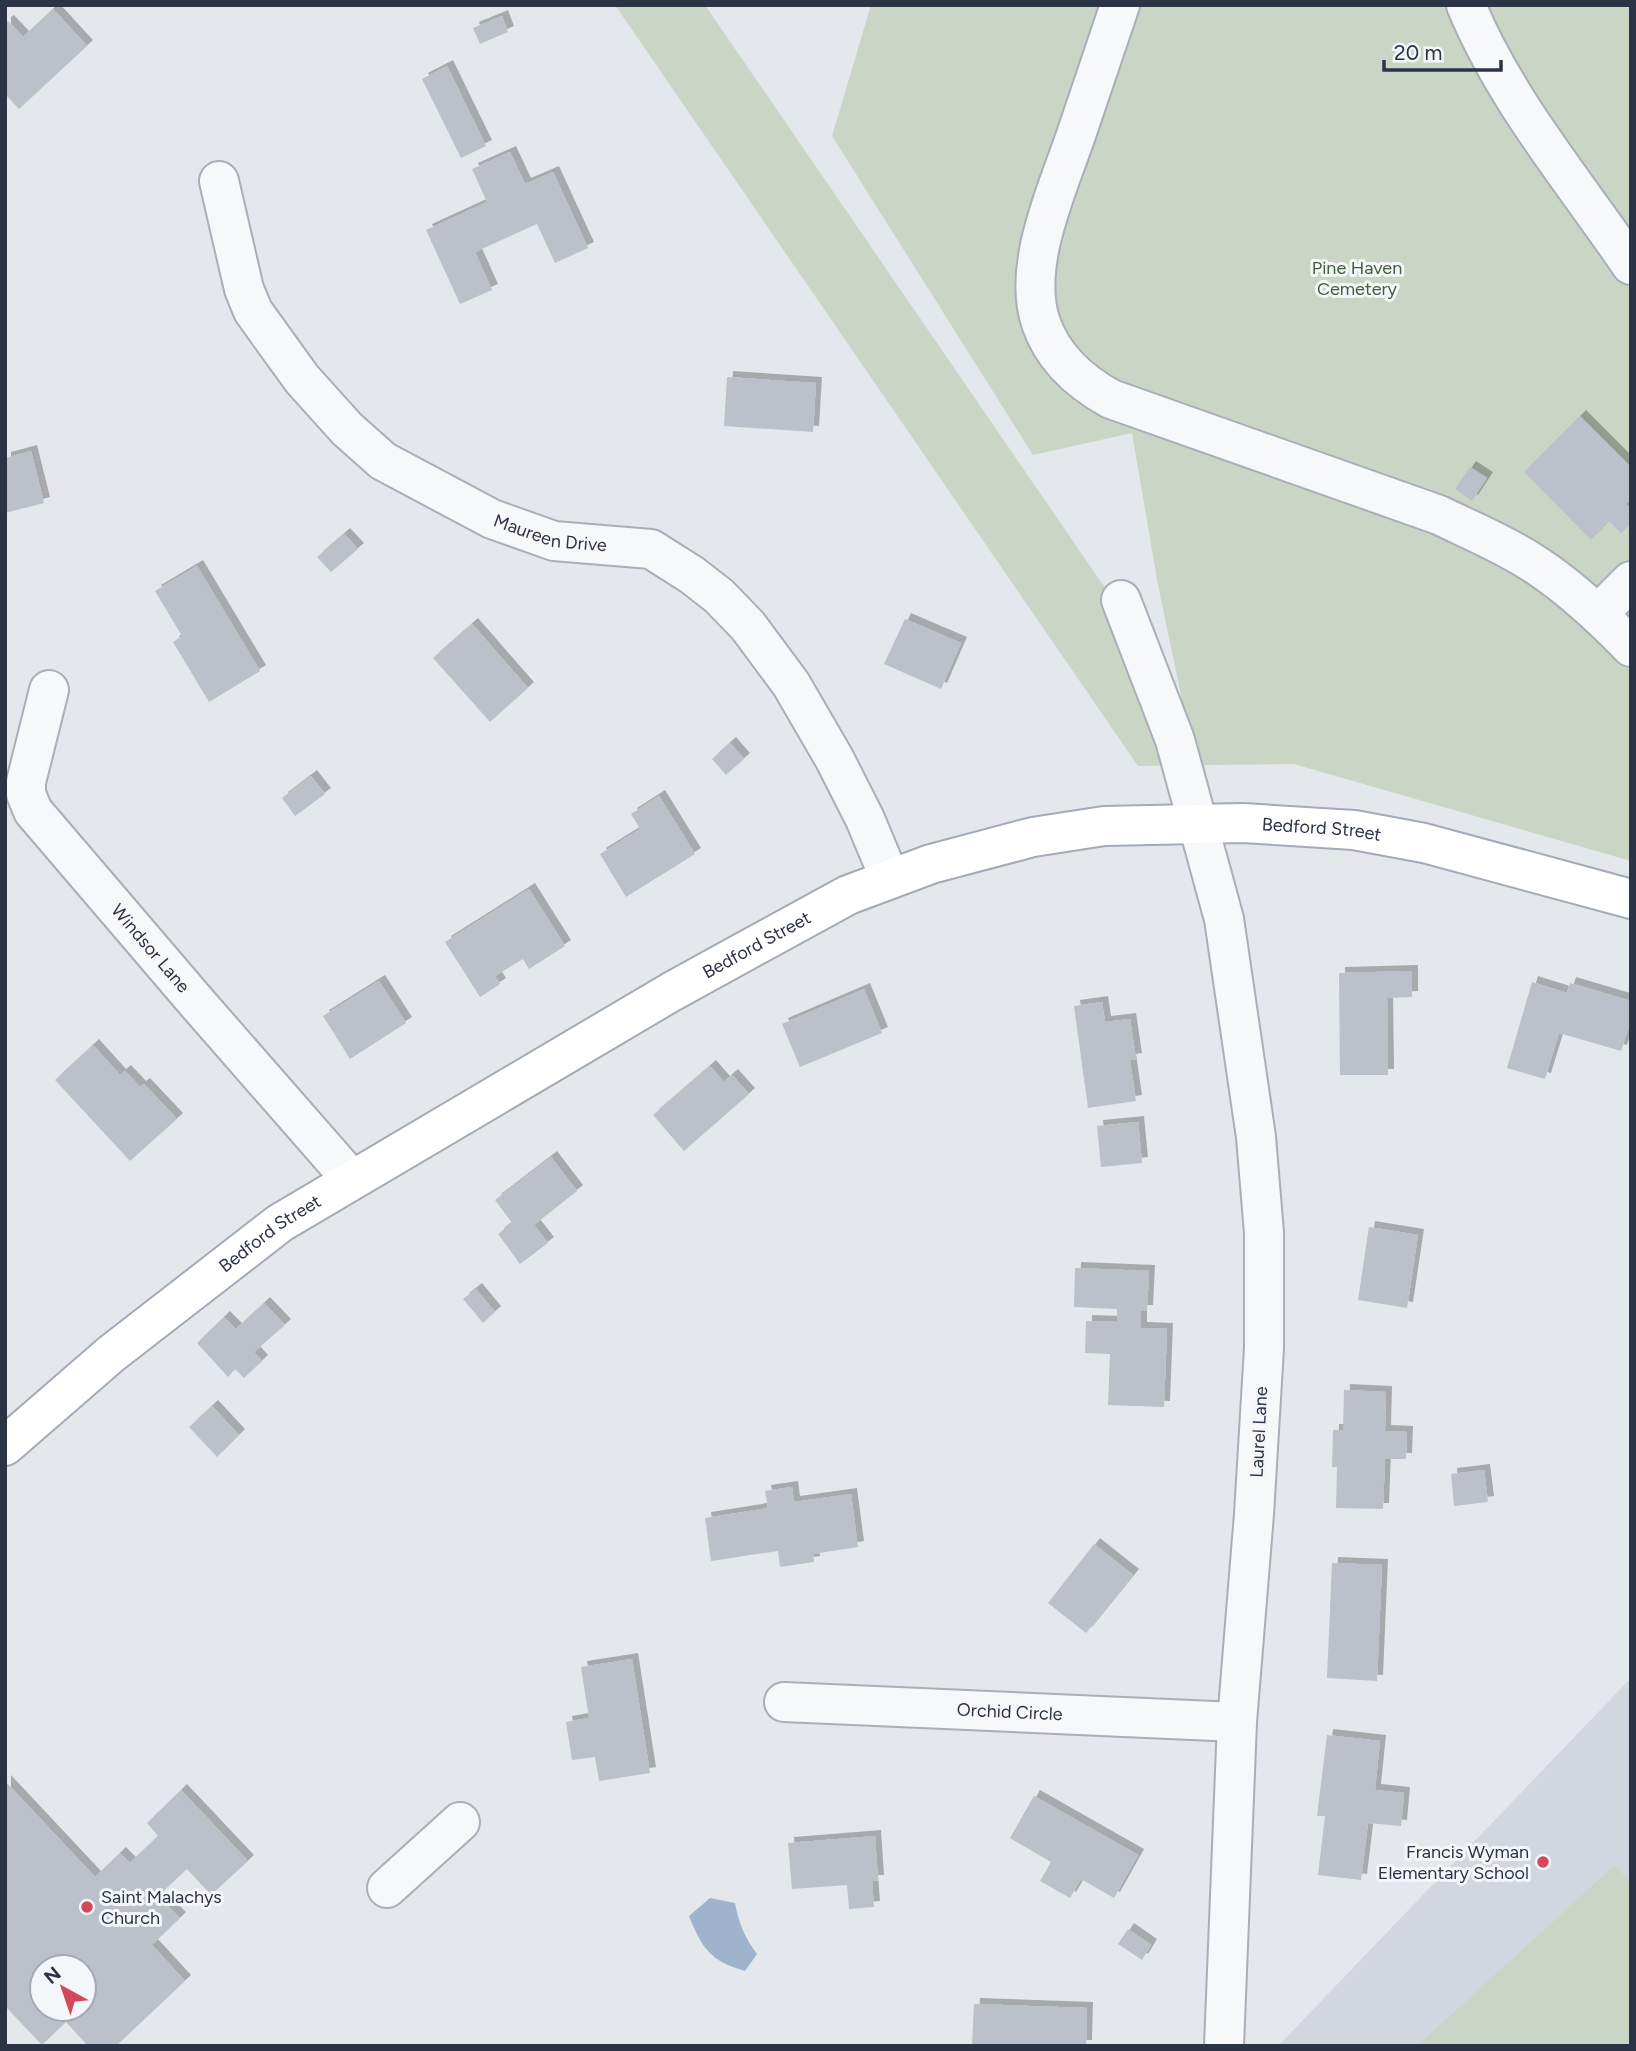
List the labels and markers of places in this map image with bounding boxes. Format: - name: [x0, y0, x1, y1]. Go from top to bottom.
- place label: Francis Wyman Elementary School: [1378, 1841, 1529, 1884]
- marker: Francis Wyman Elementary School: [1535, 1854, 1551, 1870]
- place label: Saint Malachys Church: [101, 1886, 222, 1929]
- marker: Saint Malachys Church: [79, 1899, 95, 1915]

